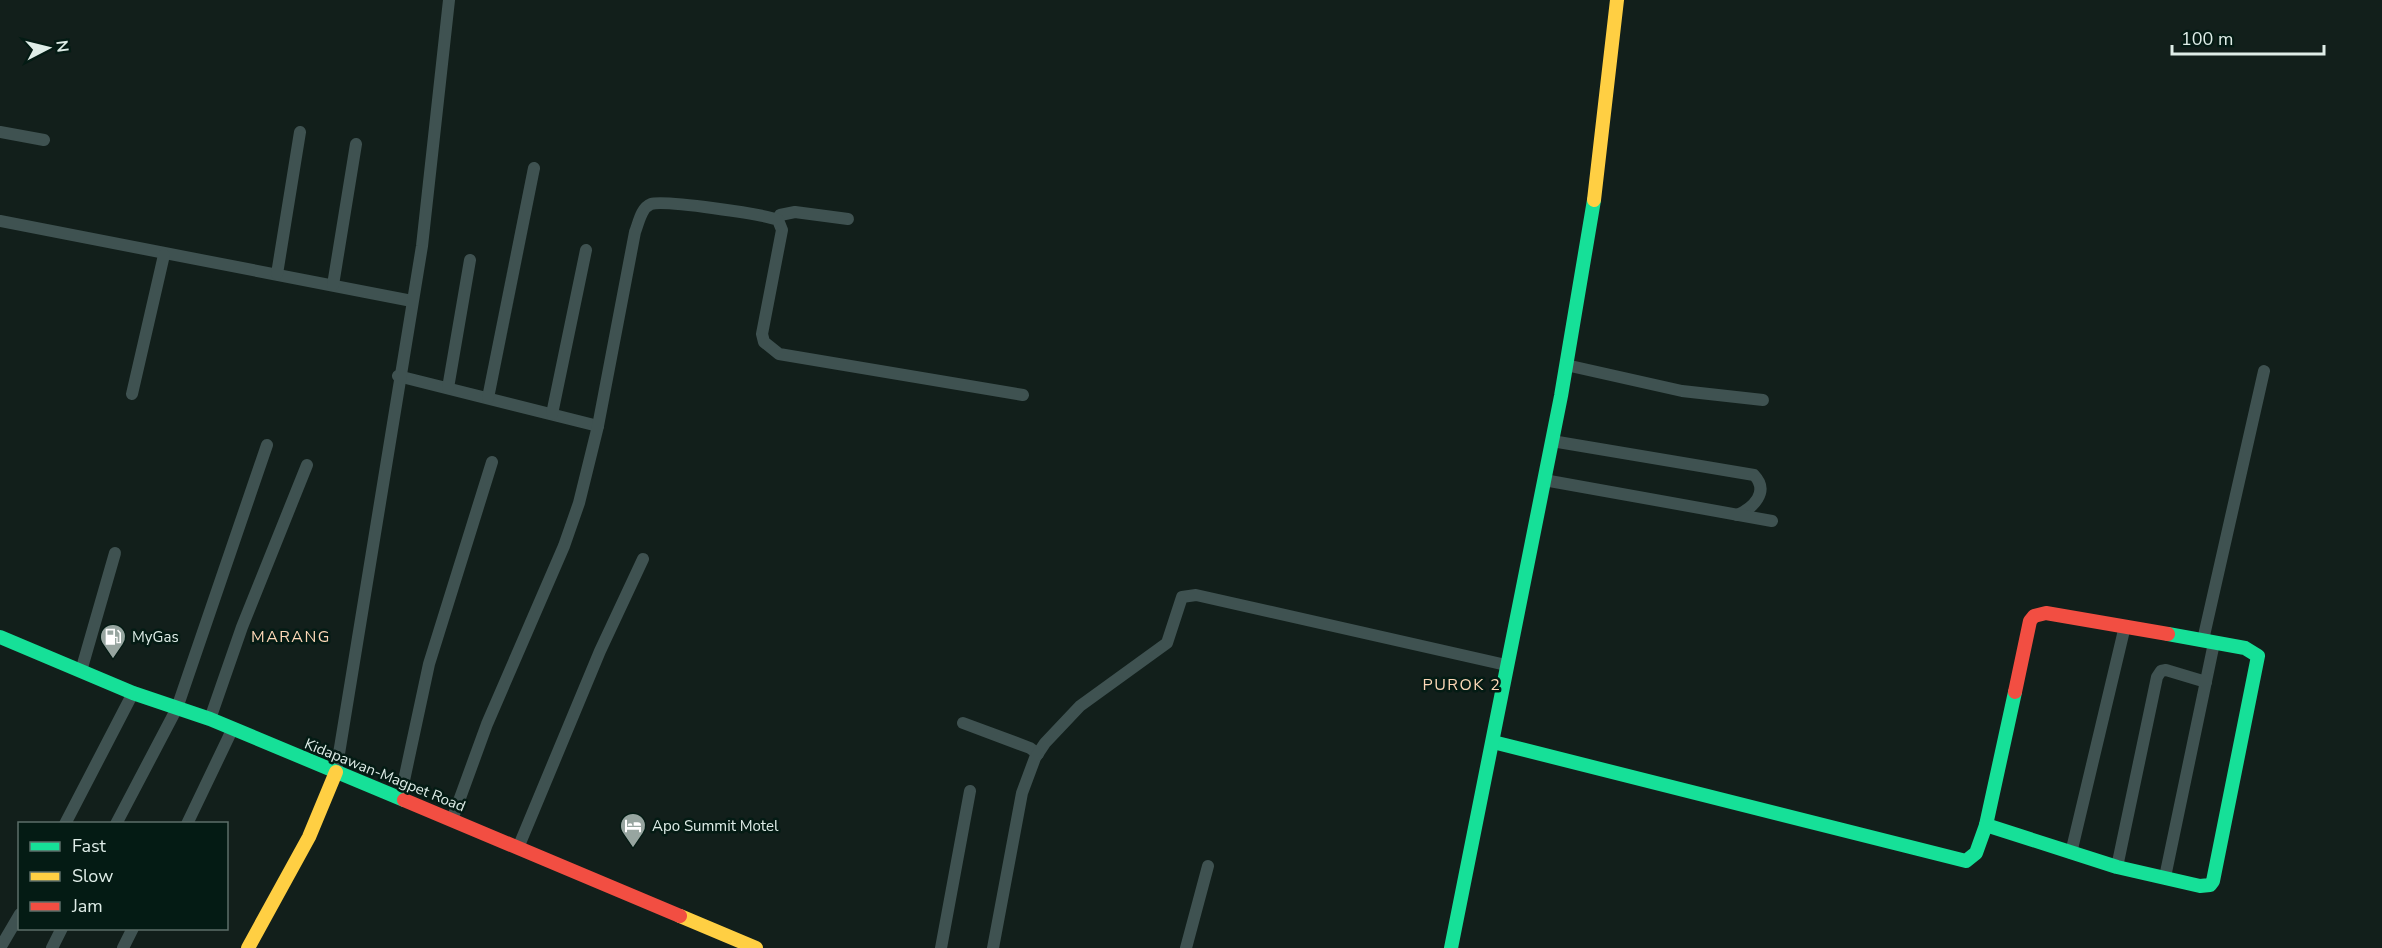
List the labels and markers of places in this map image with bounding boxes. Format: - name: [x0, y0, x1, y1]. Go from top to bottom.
- fuel station icon: MyGas: [98, 622, 128, 660]
- place label: MyGas: [132, 627, 179, 647]
- hotel icon: Apo Summit Motel: [618, 811, 648, 849]
- place label: Apo Summit Motel: [652, 816, 779, 836]

